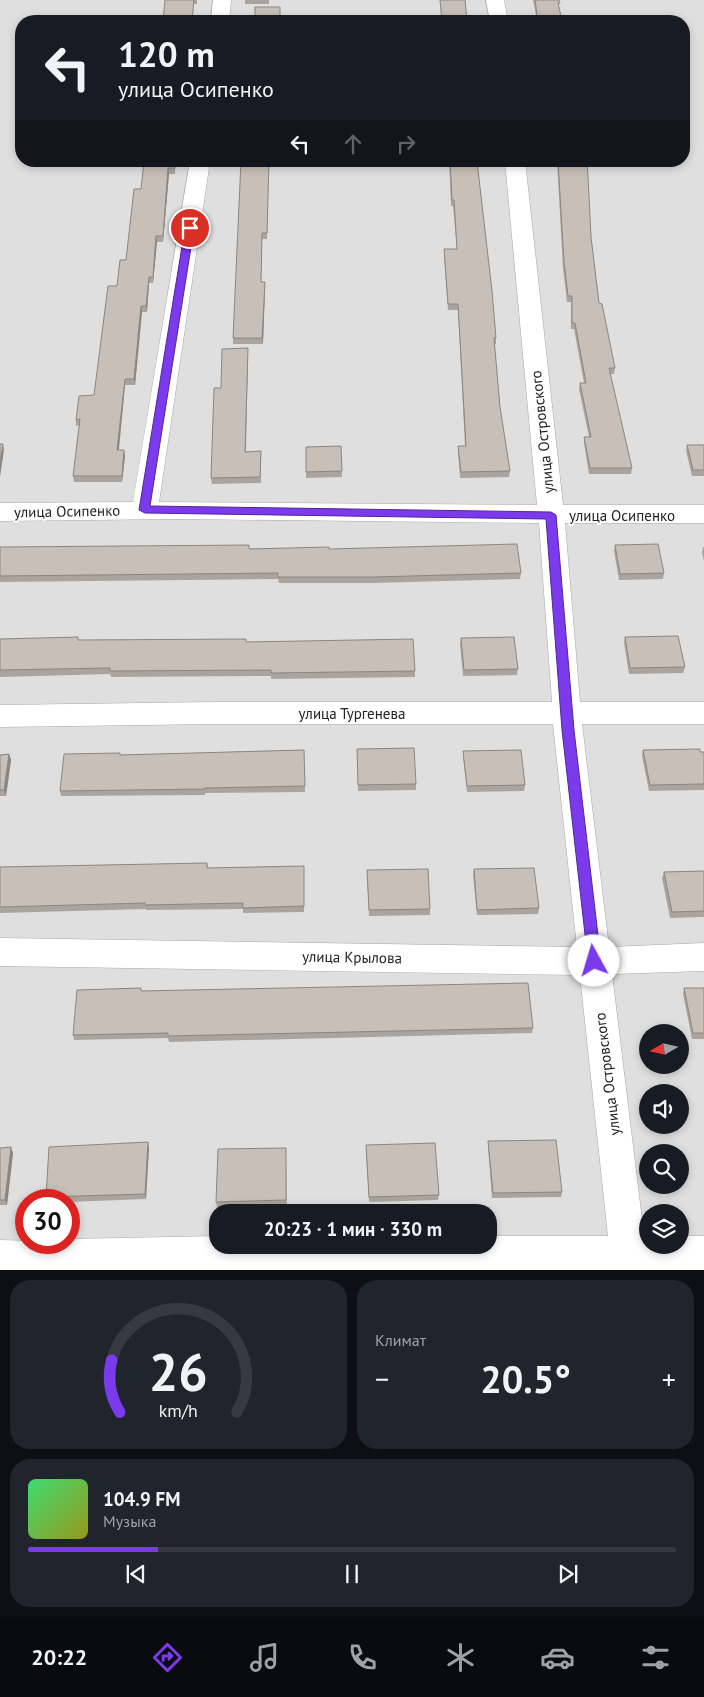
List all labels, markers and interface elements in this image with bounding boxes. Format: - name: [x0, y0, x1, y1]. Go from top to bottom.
- text: 120 m: [118, 31, 215, 77]
- icon: left: [35, 35, 100, 100]
- text: улица Осипенко: [118, 75, 274, 103]
- icon: left: [286, 130, 314, 158]
- icon: ahead: [339, 130, 367, 158]
- icon: right: [392, 130, 420, 158]
- pin: [169, 207, 211, 249]
- icon: arrive: [176, 214, 204, 242]
- street label: улица Островского: [526, 369, 558, 495]
- street label: улица Осипенко: [14, 501, 120, 521]
- street label: улица Осипенко: [569, 506, 675, 525]
- street label: улица Тургенева: [299, 704, 405, 723]
- position arrow: [567, 934, 619, 986]
- street label: улица Крылова: [302, 947, 402, 967]
- street label: улица Островского: [590, 1011, 624, 1137]
- north arrow: [639, 1024, 689, 1074]
- map controls: [639, 1024, 689, 1254]
- button: sound: [639, 1084, 689, 1134]
- button: search: [639, 1144, 689, 1194]
- speed limit sign: 30: [15, 1189, 80, 1254]
- button: layers: [639, 1204, 689, 1254]
- text: 20:23 · 1 мин · 330 m: [264, 1217, 442, 1241]
- text: Климат: [375, 1330, 426, 1350]
- text: 26: [149, 1338, 208, 1405]
- text: 20.5°: [480, 1354, 571, 1403]
- text: −: [375, 1360, 389, 1397]
- text: +: [662, 1360, 676, 1397]
- text: km/h: [159, 1399, 198, 1422]
- text: 104.9 FM: [103, 1487, 180, 1511]
- text: Музыка: [103, 1511, 156, 1531]
- icon: previous: [122, 1560, 150, 1588]
- icon: pause: [338, 1560, 366, 1588]
- icon: next: [554, 1560, 582, 1588]
- icon: directions: [150, 1640, 185, 1675]
- icon: music: [247, 1640, 282, 1675]
- icon: phone: [345, 1640, 380, 1675]
- icon: climate: [443, 1640, 478, 1675]
- icon: car: [540, 1640, 575, 1675]
- icon: filters: [638, 1640, 673, 1675]
- text: 20:22: [31, 1643, 87, 1671]

